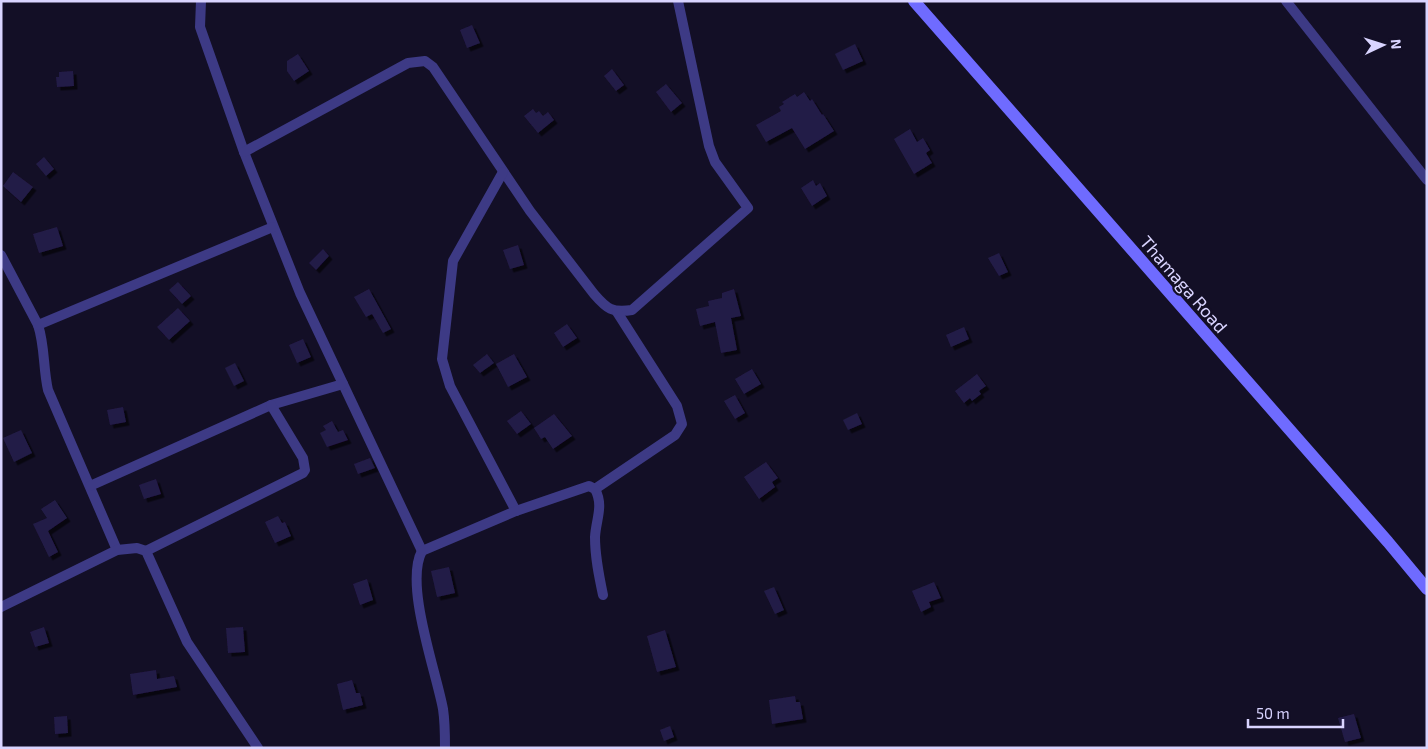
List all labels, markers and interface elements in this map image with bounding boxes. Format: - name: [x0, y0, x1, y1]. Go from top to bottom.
- north arrow: [1358, 20, 1408, 70]
- text: N: [1388, 38, 1405, 50]
- street label: Thamaga Road: [1136, 231, 1232, 337]
- scale bar: [1248, 696, 1343, 728]
- text: 50 m: [1256, 704, 1290, 722]

